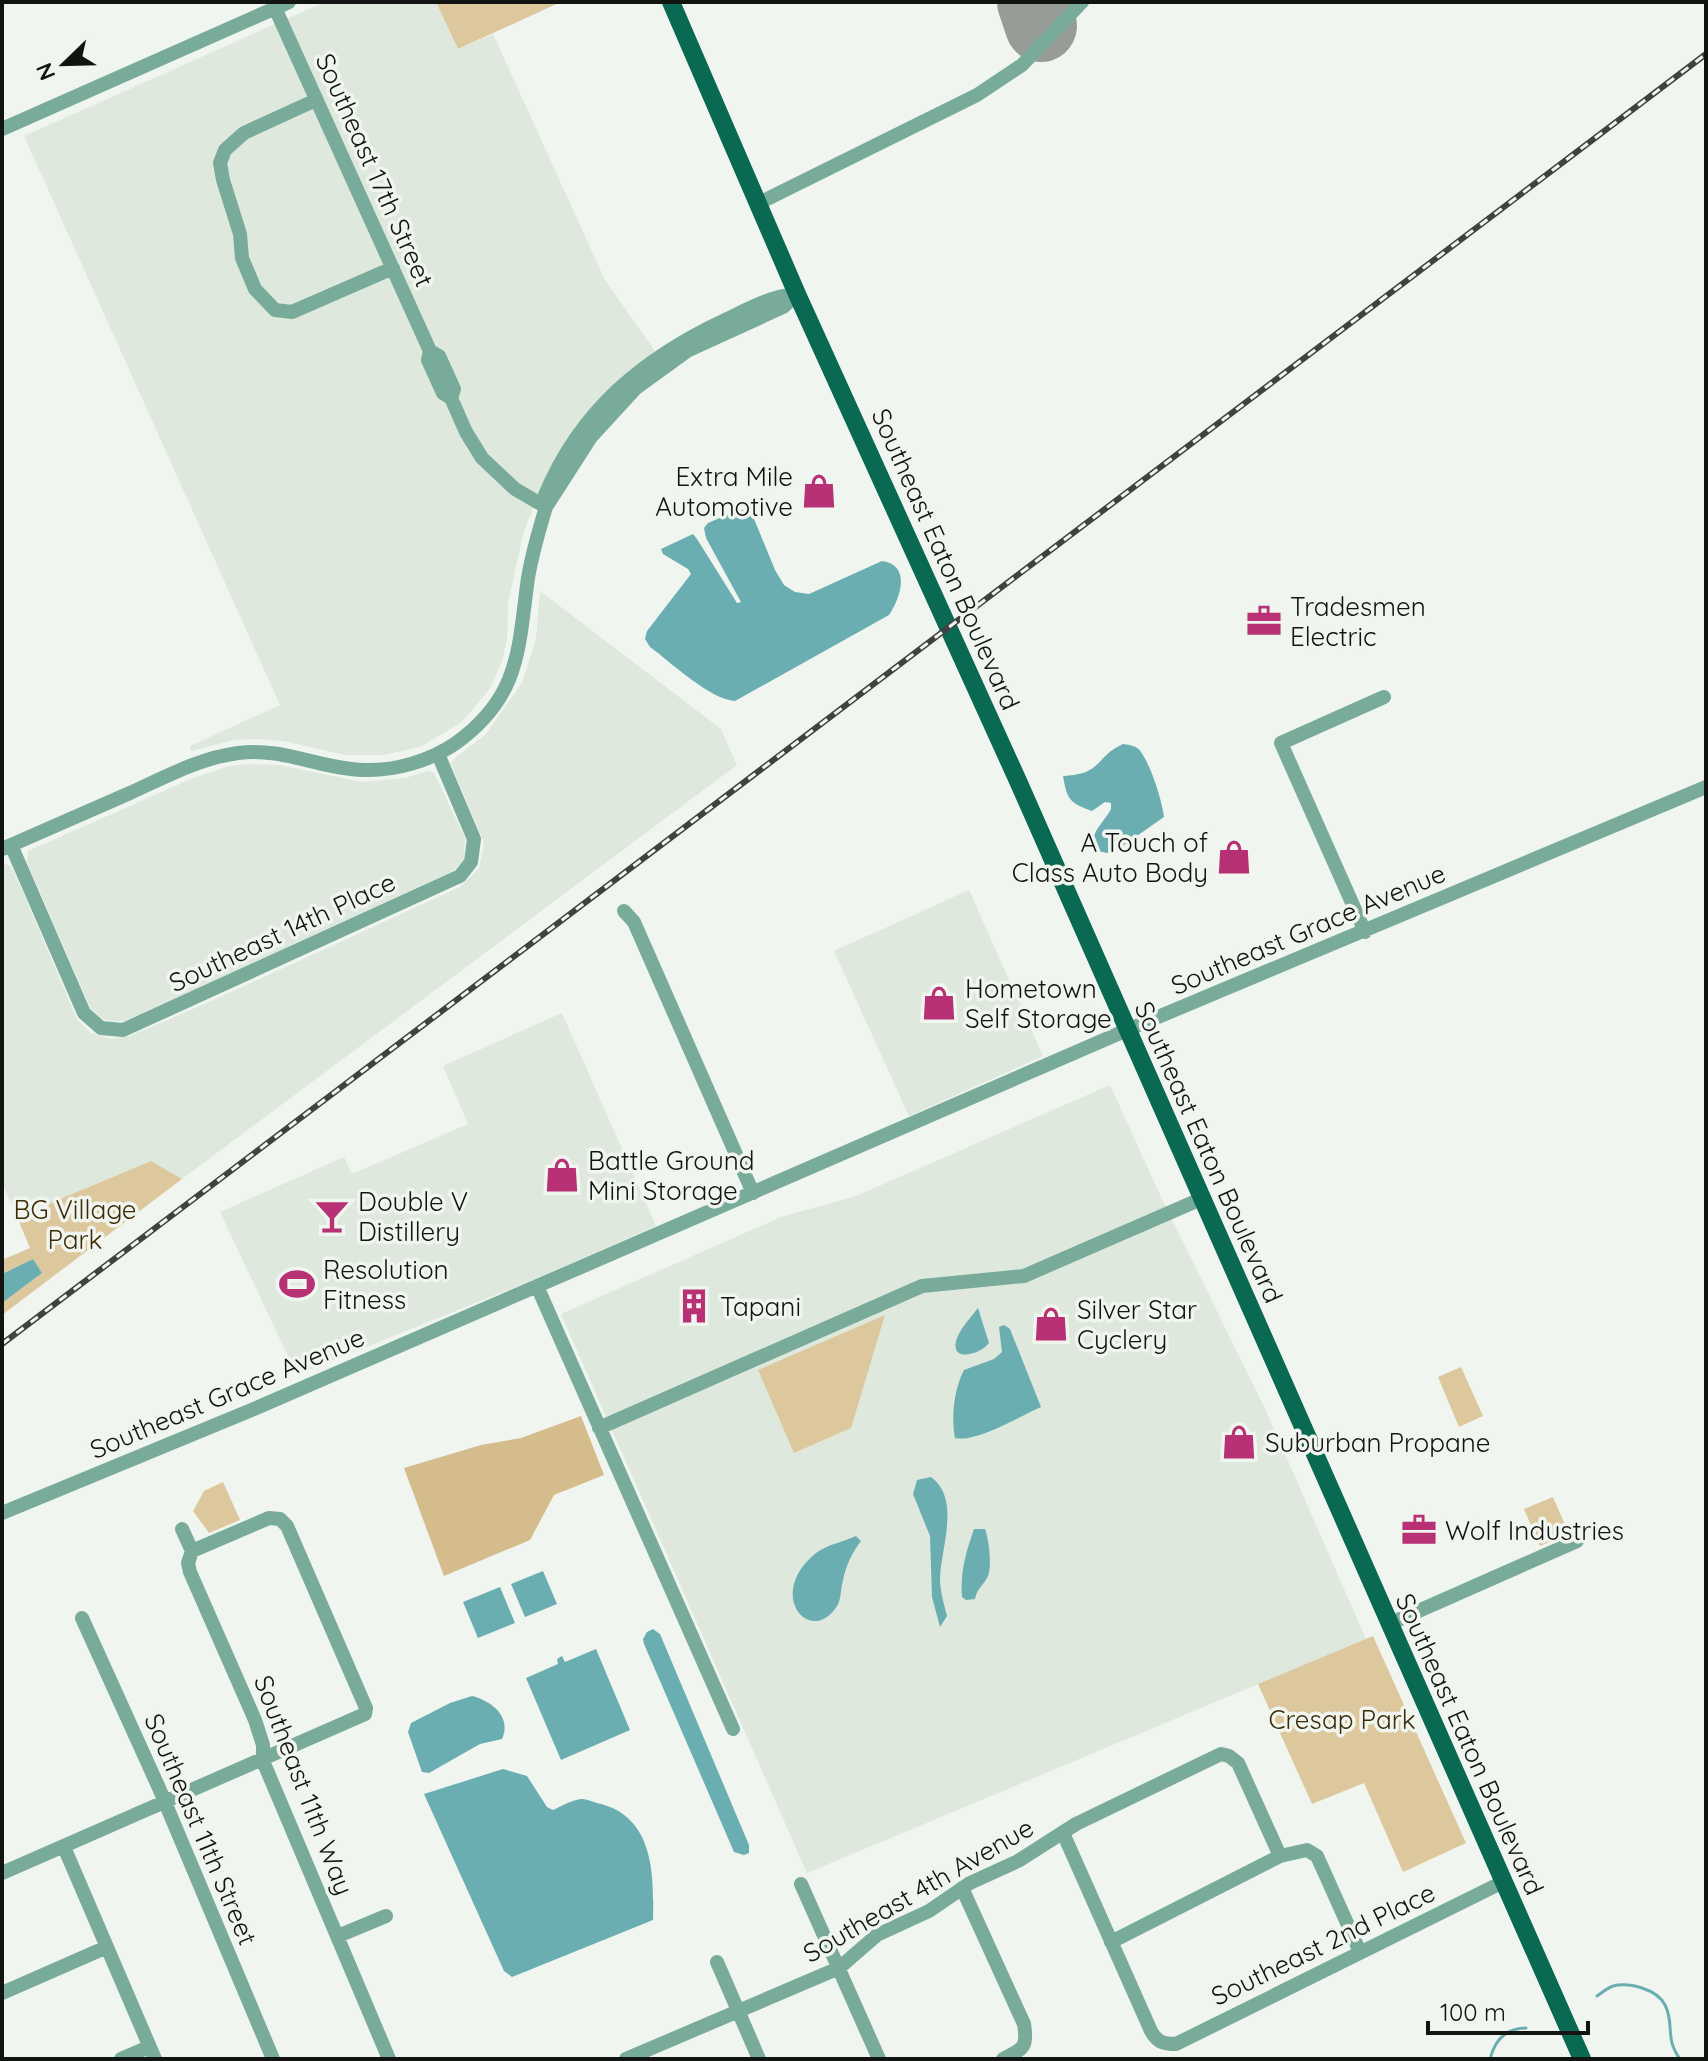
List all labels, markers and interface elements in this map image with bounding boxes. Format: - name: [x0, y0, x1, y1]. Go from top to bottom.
- north arrow: [24, 24, 104, 104]
- street label: Southeast 17th Street: [309, 48, 441, 292]
- text: N: [30, 59, 62, 85]
- street label: Southeast Eaton Boulevard: [864, 403, 1028, 715]
- place label: Extra Mile Automotive: [655, 460, 793, 523]
- shop icon: Extra Mile Automotive: [800, 472, 838, 510]
- place label: Tradesmen Electric: [1290, 590, 1426, 653]
- office icon: Tradesmen Electric: [1245, 602, 1283, 640]
- place label: A Touch of Class Auto Body: [1012, 826, 1208, 889]
- shop icon: A Touch of Class Auto Body: [1215, 838, 1253, 876]
- street label: Southeast Grace Avenue: [1166, 856, 1450, 1002]
- street label: Southeast 14th Place: [163, 865, 401, 999]
- place label: Hometown Self Storage: [965, 972, 1112, 1035]
- shop icon: Hometown Self Storage: [920, 984, 958, 1022]
- street label: Southeast Eaton Boulevard: [1127, 996, 1291, 1308]
- place label: Battle Ground Mini Storage: [588, 1144, 755, 1207]
- shop icon: Battle Ground Mini Storage: [543, 1156, 581, 1194]
- place label: Double V Distillery: [358, 1185, 468, 1248]
- park label: BG Village Park: [13, 1193, 137, 1256]
- bar icon: Double V Distillery: [313, 1197, 351, 1235]
- place label: Resolution Fitness: [323, 1253, 449, 1316]
- sports icon: Resolution Fitness: [278, 1265, 316, 1303]
- building icon: Tapani: [675, 1287, 713, 1325]
- place label: Tapani: [720, 1290, 801, 1323]
- place label: Silver Star Cyclery: [1077, 1293, 1197, 1356]
- shop icon: Silver Star Cyclery: [1032, 1305, 1070, 1343]
- street label: Southeast Grace Avenue: [85, 1320, 369, 1466]
- shop icon: Suburban Propane: [1220, 1423, 1258, 1461]
- place label: Suburban Propane: [1265, 1426, 1490, 1459]
- office icon: Wolf Industries: [1400, 1511, 1438, 1549]
- place label: Wolf Industries: [1445, 1514, 1624, 1547]
- street label: Southeast Eaton Boulevard: [1388, 1588, 1552, 1900]
- street label: Southeast 11th Way: [247, 1670, 361, 1900]
- park label: Cresap Park: [1268, 1703, 1416, 1736]
- street label: Southeast 11th Street: [137, 1708, 265, 1950]
- street label: Southeast 4th Avenue: [797, 1811, 1039, 1969]
- street label: Southeast 2nd Place: [1206, 1875, 1440, 2013]
- scale bar: [1428, 1985, 1588, 2035]
- text: 100 m: [1440, 1997, 1506, 2027]

